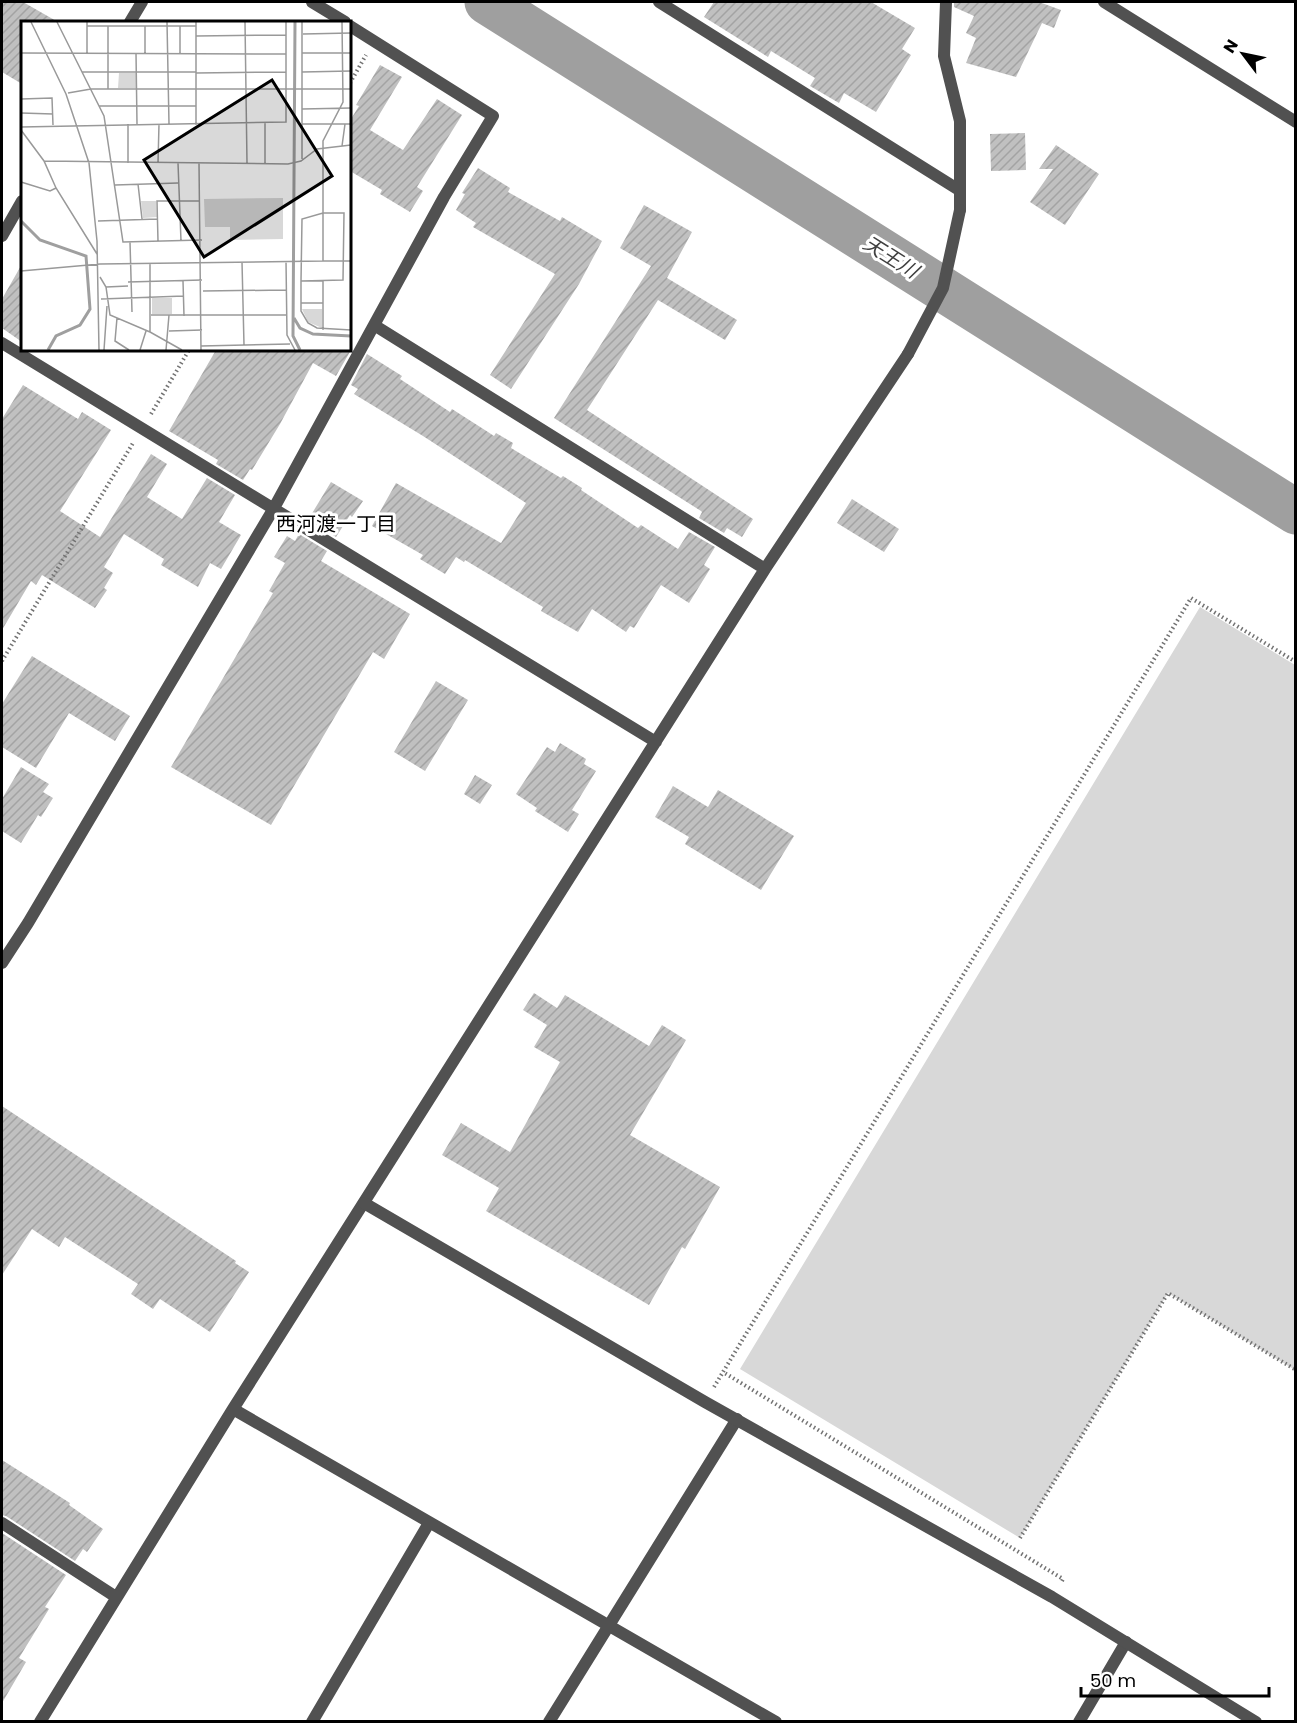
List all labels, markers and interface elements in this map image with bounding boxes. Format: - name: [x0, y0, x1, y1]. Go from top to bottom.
- inset map: [21, 21, 351, 351]
- north arrow: [1213, 24, 1273, 84]
- text: N: [1218, 35, 1244, 58]
- water label: 天王川: [858, 229, 926, 286]
- district label: 西河渡一丁目: [276, 510, 396, 538]
- scale bar: [1081, 1660, 1268, 1698]
- text: 50 m: [1090, 1668, 1136, 1693]

